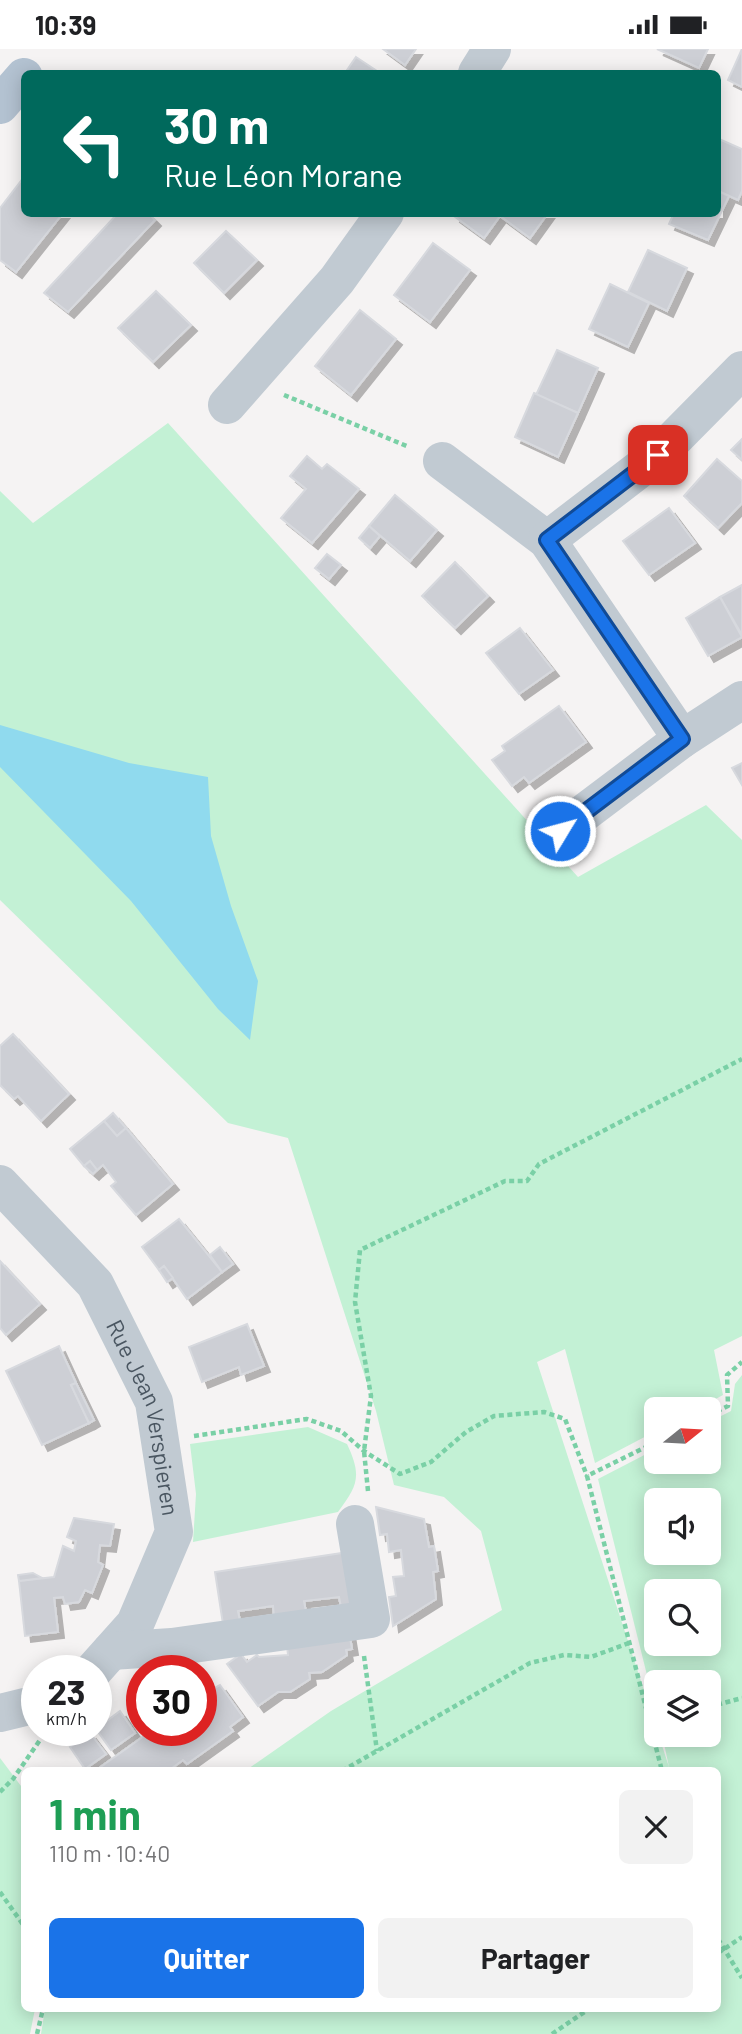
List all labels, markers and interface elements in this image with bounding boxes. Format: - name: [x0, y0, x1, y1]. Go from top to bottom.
- text: 10:39: [35, 9, 96, 40]
- text: 30 m: [164, 95, 269, 154]
- icon: left: [49, 98, 140, 189]
- text: Rue Léon Morane: [164, 155, 403, 193]
- pin: [628, 425, 688, 485]
- icon: arrive: [639, 436, 677, 474]
- position arrow: [523, 794, 597, 868]
- street label: Rue Jean Verspieren: [101, 1315, 185, 1518]
- north arrow: [644, 1397, 721, 1473]
- map controls: [644, 1397, 721, 1747]
- button: sound: [644, 1488, 721, 1565]
- button: search: [644, 1579, 721, 1656]
- speed limit sign: 30: [126, 1655, 217, 1746]
- text: 23: [47, 1670, 86, 1712]
- button: layers: [644, 1670, 721, 1747]
- text: km/h: [46, 1707, 87, 1729]
- text: 1 min: [49, 1788, 141, 1838]
- button: close: [619, 1790, 693, 1864]
- text: 110 m · 10:40: [49, 1839, 170, 1867]
- button: Quitter: [49, 1918, 364, 1998]
- button: Partager: [378, 1918, 693, 1998]

